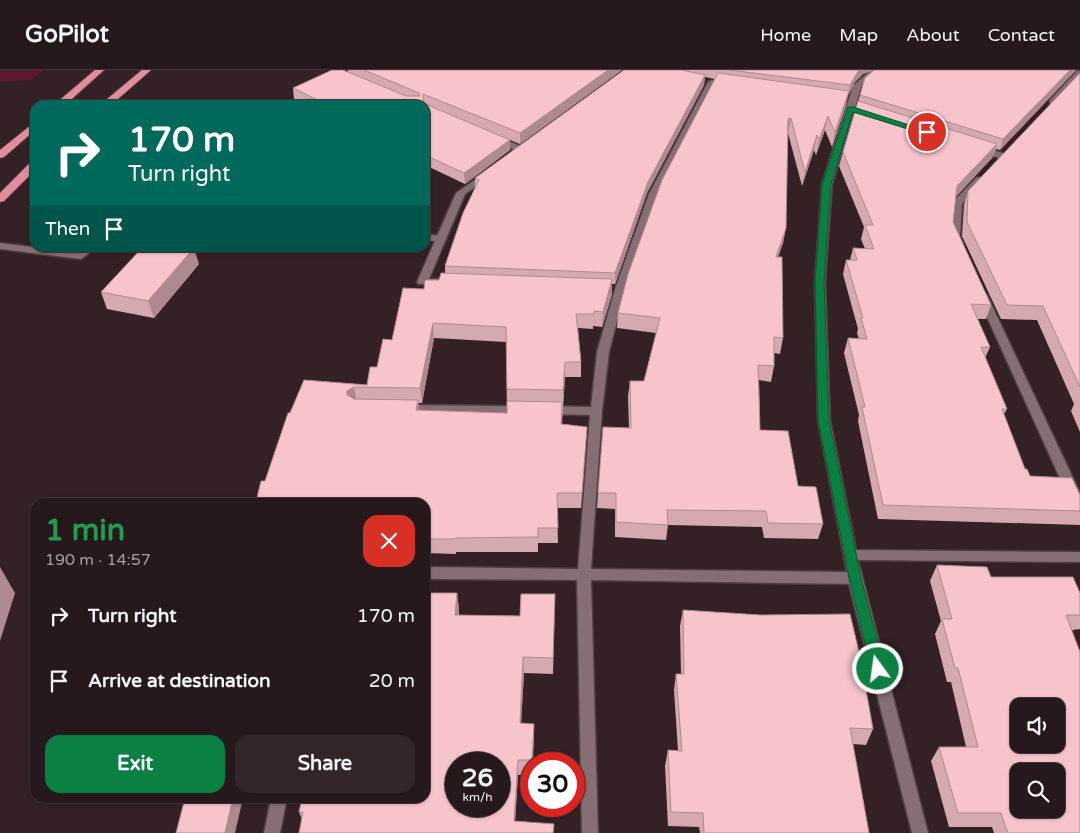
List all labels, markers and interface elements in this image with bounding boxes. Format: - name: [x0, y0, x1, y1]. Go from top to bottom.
- text: GoPilot: [25, 20, 109, 49]
- text: Home: [760, 24, 811, 46]
- text: Map: [839, 24, 878, 46]
- text: About: [906, 24, 960, 46]
- text: Contact: [988, 24, 1055, 46]
- pin: [906, 111, 948, 153]
- icon: arrive: [913, 118, 941, 146]
- text: 170 m: [128, 119, 235, 161]
- icon: right: [45, 120, 110, 185]
- text: Turn right: [128, 161, 230, 187]
- icon: arrive: [100, 215, 128, 243]
- text: Then: [45, 218, 90, 240]
- text: 1 min: [45, 512, 125, 549]
- button: close: [363, 515, 415, 567]
- text: 190 m · 14:57: [45, 550, 151, 570]
- icon: right: [45, 602, 73, 630]
- text: Turn right: [88, 605, 176, 627]
- text: 170 m: [357, 605, 415, 627]
- position arrow: [851, 642, 903, 694]
- icon: arrive: [45, 667, 73, 695]
- text: Arrive at destination: [88, 670, 271, 692]
- text: 20 m: [369, 670, 415, 692]
- map controls: [1010, 698, 1065, 818]
- button: sound: [1010, 698, 1065, 753]
- button: Exit: [45, 735, 225, 793]
- button: Share: [235, 735, 415, 793]
- speed limit sign: 30: [520, 752, 585, 817]
- text: 26: [462, 763, 493, 793]
- button: search: [1010, 763, 1065, 818]
- text: km/h: [462, 790, 493, 804]

